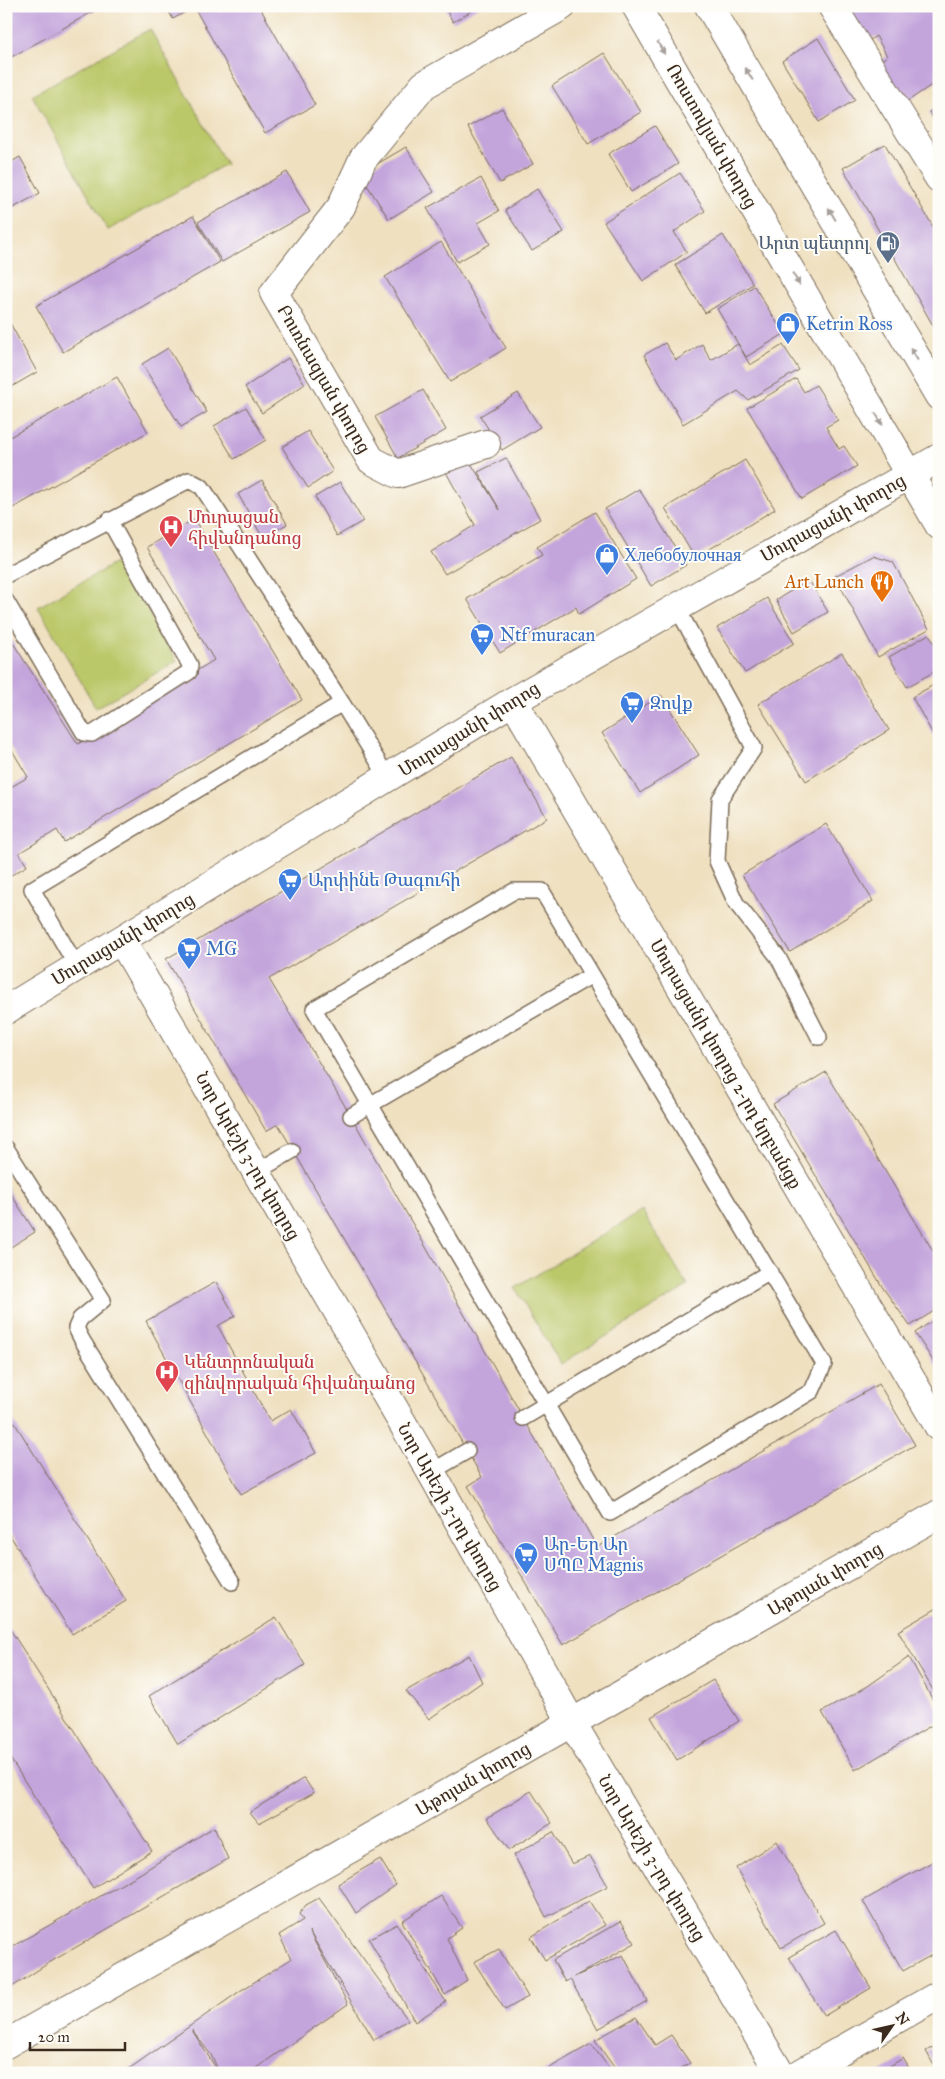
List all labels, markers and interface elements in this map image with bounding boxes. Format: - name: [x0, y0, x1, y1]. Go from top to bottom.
- one-way arrow: [656, 42, 665, 55]
- street label: Ռոստովյան փողոց: [662, 60, 762, 212]
- one-way arrow: [745, 67, 754, 80]
- one-way arrow: [827, 207, 836, 221]
- fuel station icon: Արտ պետրոլ: [875, 230, 901, 264]
- place label: Արտ պետրոլ: [759, 232, 870, 254]
- one-way arrow: [792, 272, 801, 285]
- street label: Բուռնազյան փողոց: [272, 301, 376, 457]
- shop icon: Ketrin Ross: [775, 311, 801, 345]
- place label: Ketrin Ross: [806, 313, 893, 335]
- one-way arrow: [910, 347, 919, 361]
- one-way arrow: [874, 412, 883, 425]
- street label: Մուրացանի փողոց: [757, 469, 909, 567]
- place label: Մուրացան հիվանդանոց: [188, 506, 302, 549]
- hospital icon: Մուրացան հիվանդանոց: [158, 514, 184, 548]
- shop icon: Хлебобулочная: [594, 542, 620, 576]
- place label: Хлебобулочная: [624, 544, 741, 566]
- restaurant icon: Art Lunch: [869, 569, 895, 603]
- place label: Art Lunch: [784, 571, 864, 593]
- supermarket icon: Ntf muracan: [469, 622, 495, 656]
- place label: Ntf muracan: [500, 624, 595, 646]
- street label: Մուրացանի փողոց: [394, 677, 544, 781]
- supermarket icon: Զովք: [619, 690, 645, 724]
- place label: Զովք: [650, 692, 693, 714]
- supermarket icon: Արփինե Թագուհի: [277, 867, 303, 901]
- place label: Արփինե Թագուհի: [308, 869, 460, 891]
- street label: Մուրացանի փողոց: [48, 888, 198, 990]
- street label: Մուրացանի փողոց 2-րդ նրբանցք: [645, 935, 807, 1193]
- supermarket icon: MG: [176, 936, 202, 970]
- place label: MG: [206, 938, 237, 960]
- street label: Նոր Արեշի 3-րդ փողոց: [191, 1068, 305, 1244]
- place label: Կենտրոնական զինվորական հիվանդանոց: [184, 1351, 416, 1394]
- hospital icon: Կենտրոնական զինվորական հիվանդանոց: [154, 1359, 180, 1393]
- street label: Նոր Արեշի 3-րդ փողոց: [393, 1419, 507, 1595]
- place label: Ար-Եր Ար ՍՊԸ Magnis: [544, 1533, 643, 1577]
- street label: Աթոյան փողոց: [764, 1537, 886, 1621]
- supermarket icon: Ար-Եր Ար ՍՊԸ Magnis: [513, 1541, 539, 1575]
- street label: Աթոյան փողոց: [412, 1737, 534, 1821]
- street label: Նոր Արեշի 3-րդ փողոց: [594, 1771, 710, 1945]
- north arrow: [868, 2002, 918, 2052]
- text: N: [892, 2009, 913, 2029]
- scale bar: [30, 2019, 125, 2051]
- text: 20 m: [38, 2028, 70, 2046]

